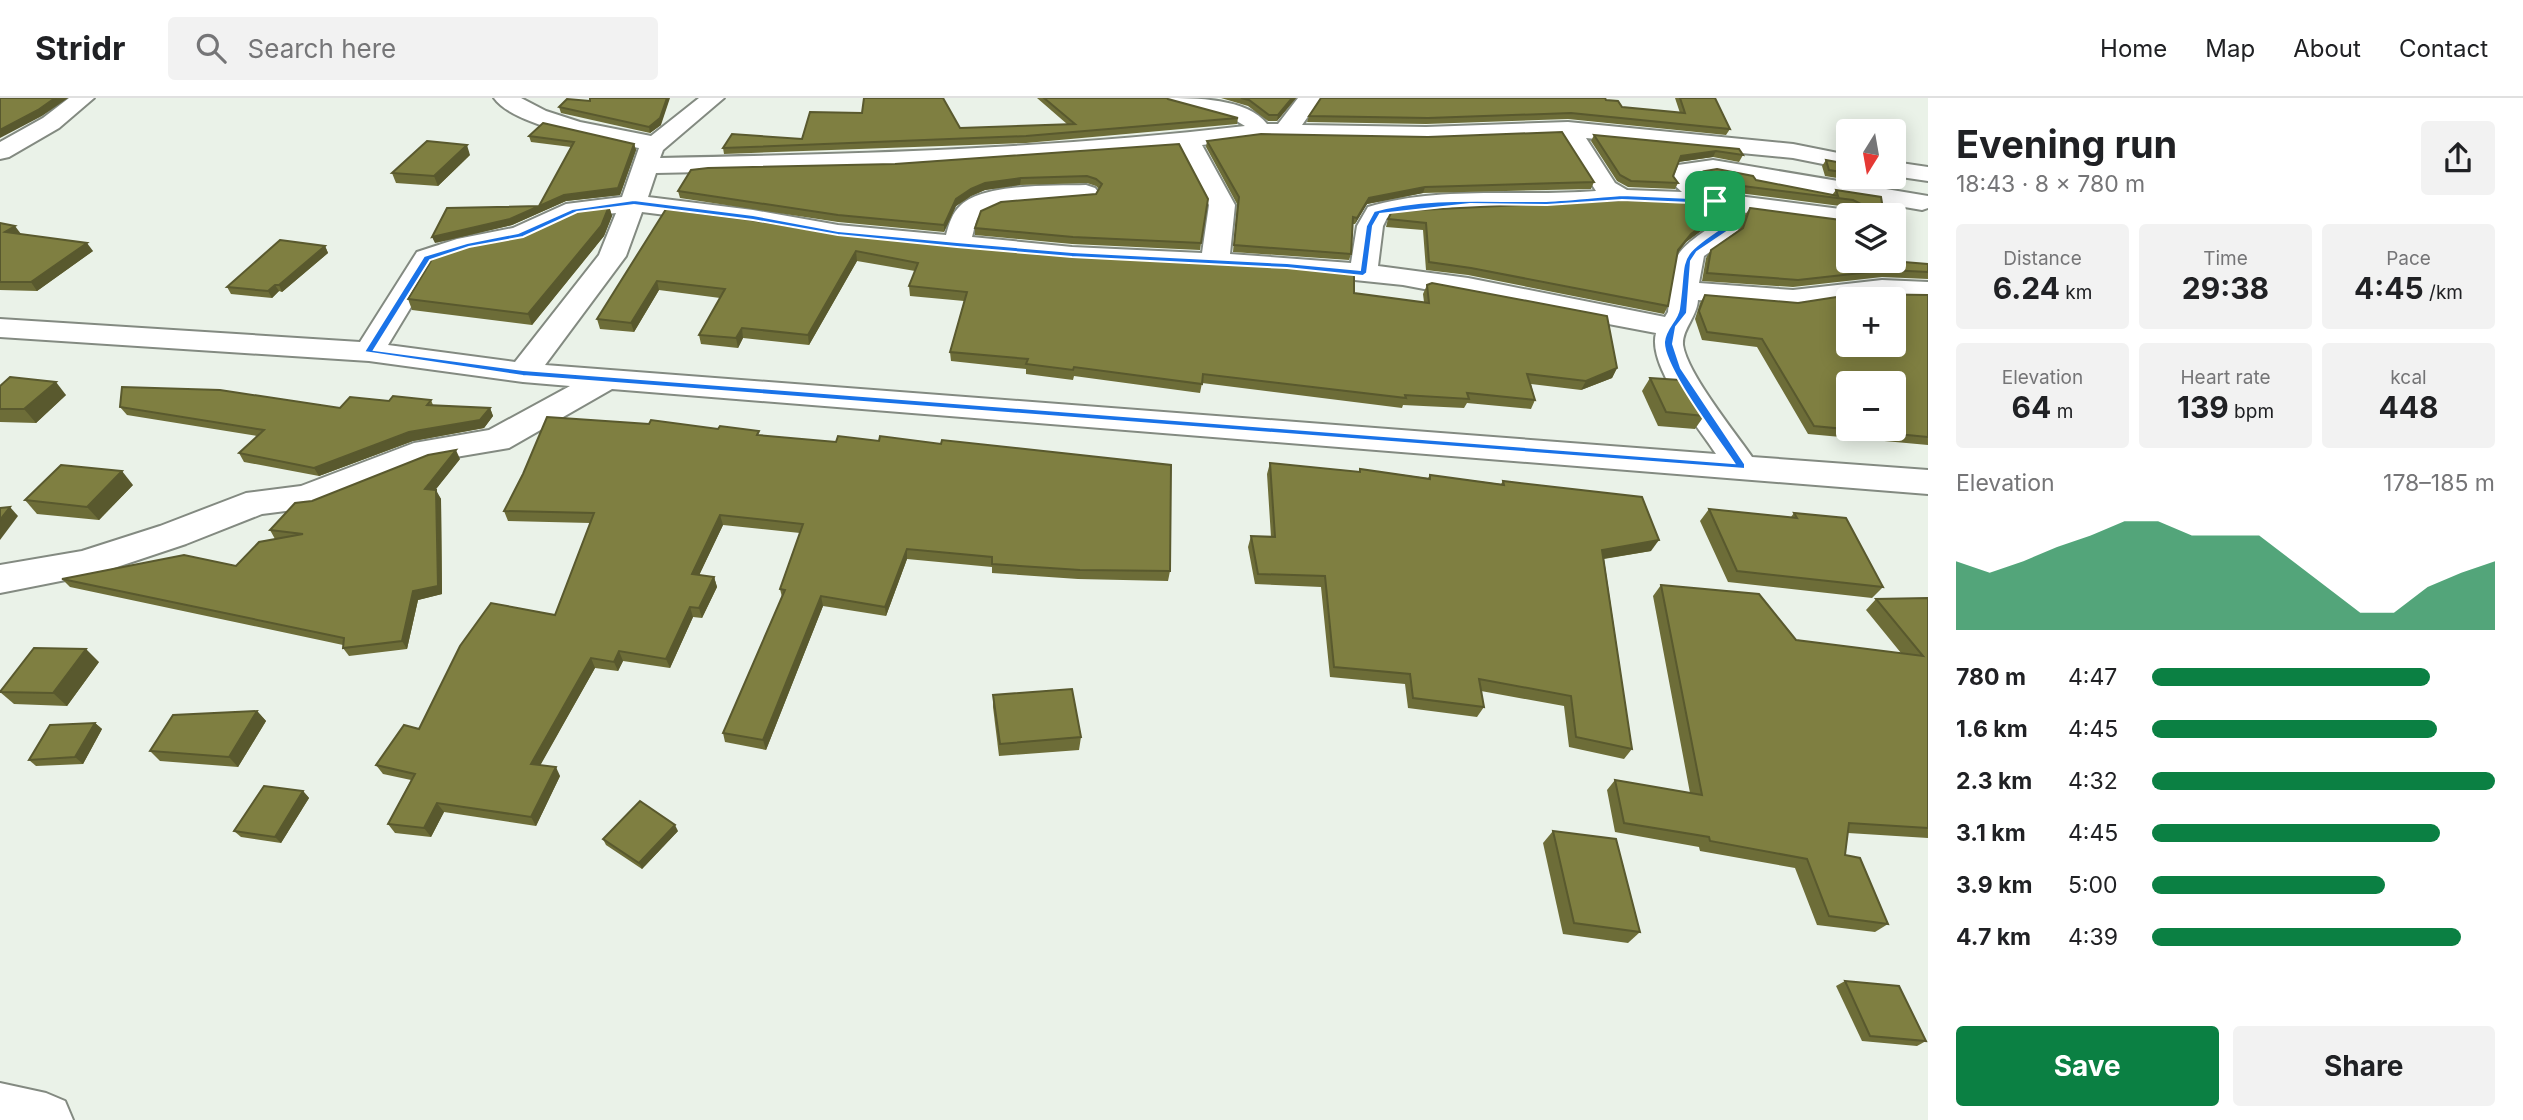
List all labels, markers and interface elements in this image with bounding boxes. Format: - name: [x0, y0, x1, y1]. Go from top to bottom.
- search box: [168, 17, 658, 80]
- text: Stridr: [35, 28, 126, 68]
- icon: search: [192, 29, 230, 67]
- text: Search here: [248, 33, 396, 64]
- text: Home: [2100, 34, 2167, 63]
- text: Map: [2205, 34, 2255, 63]
- text: About: [2293, 34, 2361, 63]
- text: Contact: [2399, 34, 2488, 63]
- north arrow: [1836, 119, 1906, 189]
- map controls: [1836, 119, 1906, 441]
- text: Evening run: [1956, 121, 2177, 167]
- button: share: [2421, 121, 2495, 195]
- text: 18:43 · 8 × 780 m: [1956, 170, 2145, 198]
- pin: [1685, 171, 1745, 231]
- icon: arrive: [1696, 182, 1734, 220]
- button: layers: [1836, 203, 1906, 273]
- text: Distance: [2003, 247, 2082, 270]
- text: Time: [2203, 247, 2248, 270]
- text: Pace: [2386, 247, 2431, 270]
- text: 6.24: [1993, 270, 2060, 306]
- text: 29:38: [2182, 270, 2269, 306]
- text: 4:45: [2354, 270, 2424, 306]
- text: km: [2060, 281, 2092, 304]
- text: /km: [2424, 281, 2463, 304]
- button: +: [1836, 287, 1906, 357]
- text: Elevation: [2002, 366, 2083, 389]
- text: Heart rate: [2181, 366, 2271, 389]
- text: kcal: [2390, 366, 2427, 389]
- button: −: [1836, 371, 1906, 441]
- text: 64: [2012, 389, 2051, 425]
- text: 139: [2177, 389, 2229, 425]
- text: 448: [2378, 389, 2439, 425]
- text: m: [2051, 400, 2073, 423]
- text: bpm: [2229, 400, 2274, 423]
- text: Elevation: [1956, 469, 2055, 497]
- text: 178–185 m: [2383, 469, 2495, 497]
- text: 780 m: [1956, 663, 2026, 691]
- text: 4:47: [2068, 663, 2117, 691]
- text: 1.6 km: [1956, 715, 2028, 743]
- text: 4:45: [2068, 715, 2118, 743]
- text: 2.3 km: [1956, 767, 2032, 795]
- text: 4:32: [2068, 767, 2118, 795]
- text: 3.1 km: [1956, 819, 2026, 847]
- text: 4:45: [2068, 819, 2118, 847]
- text: 3.9 km: [1956, 871, 2032, 899]
- text: 5:00: [2068, 871, 2118, 899]
- text: 4.7 km: [1956, 923, 2031, 951]
- text: 4:39: [2068, 923, 2118, 951]
- button: Save: [1956, 1026, 2219, 1106]
- button: Share: [2233, 1026, 2495, 1106]

